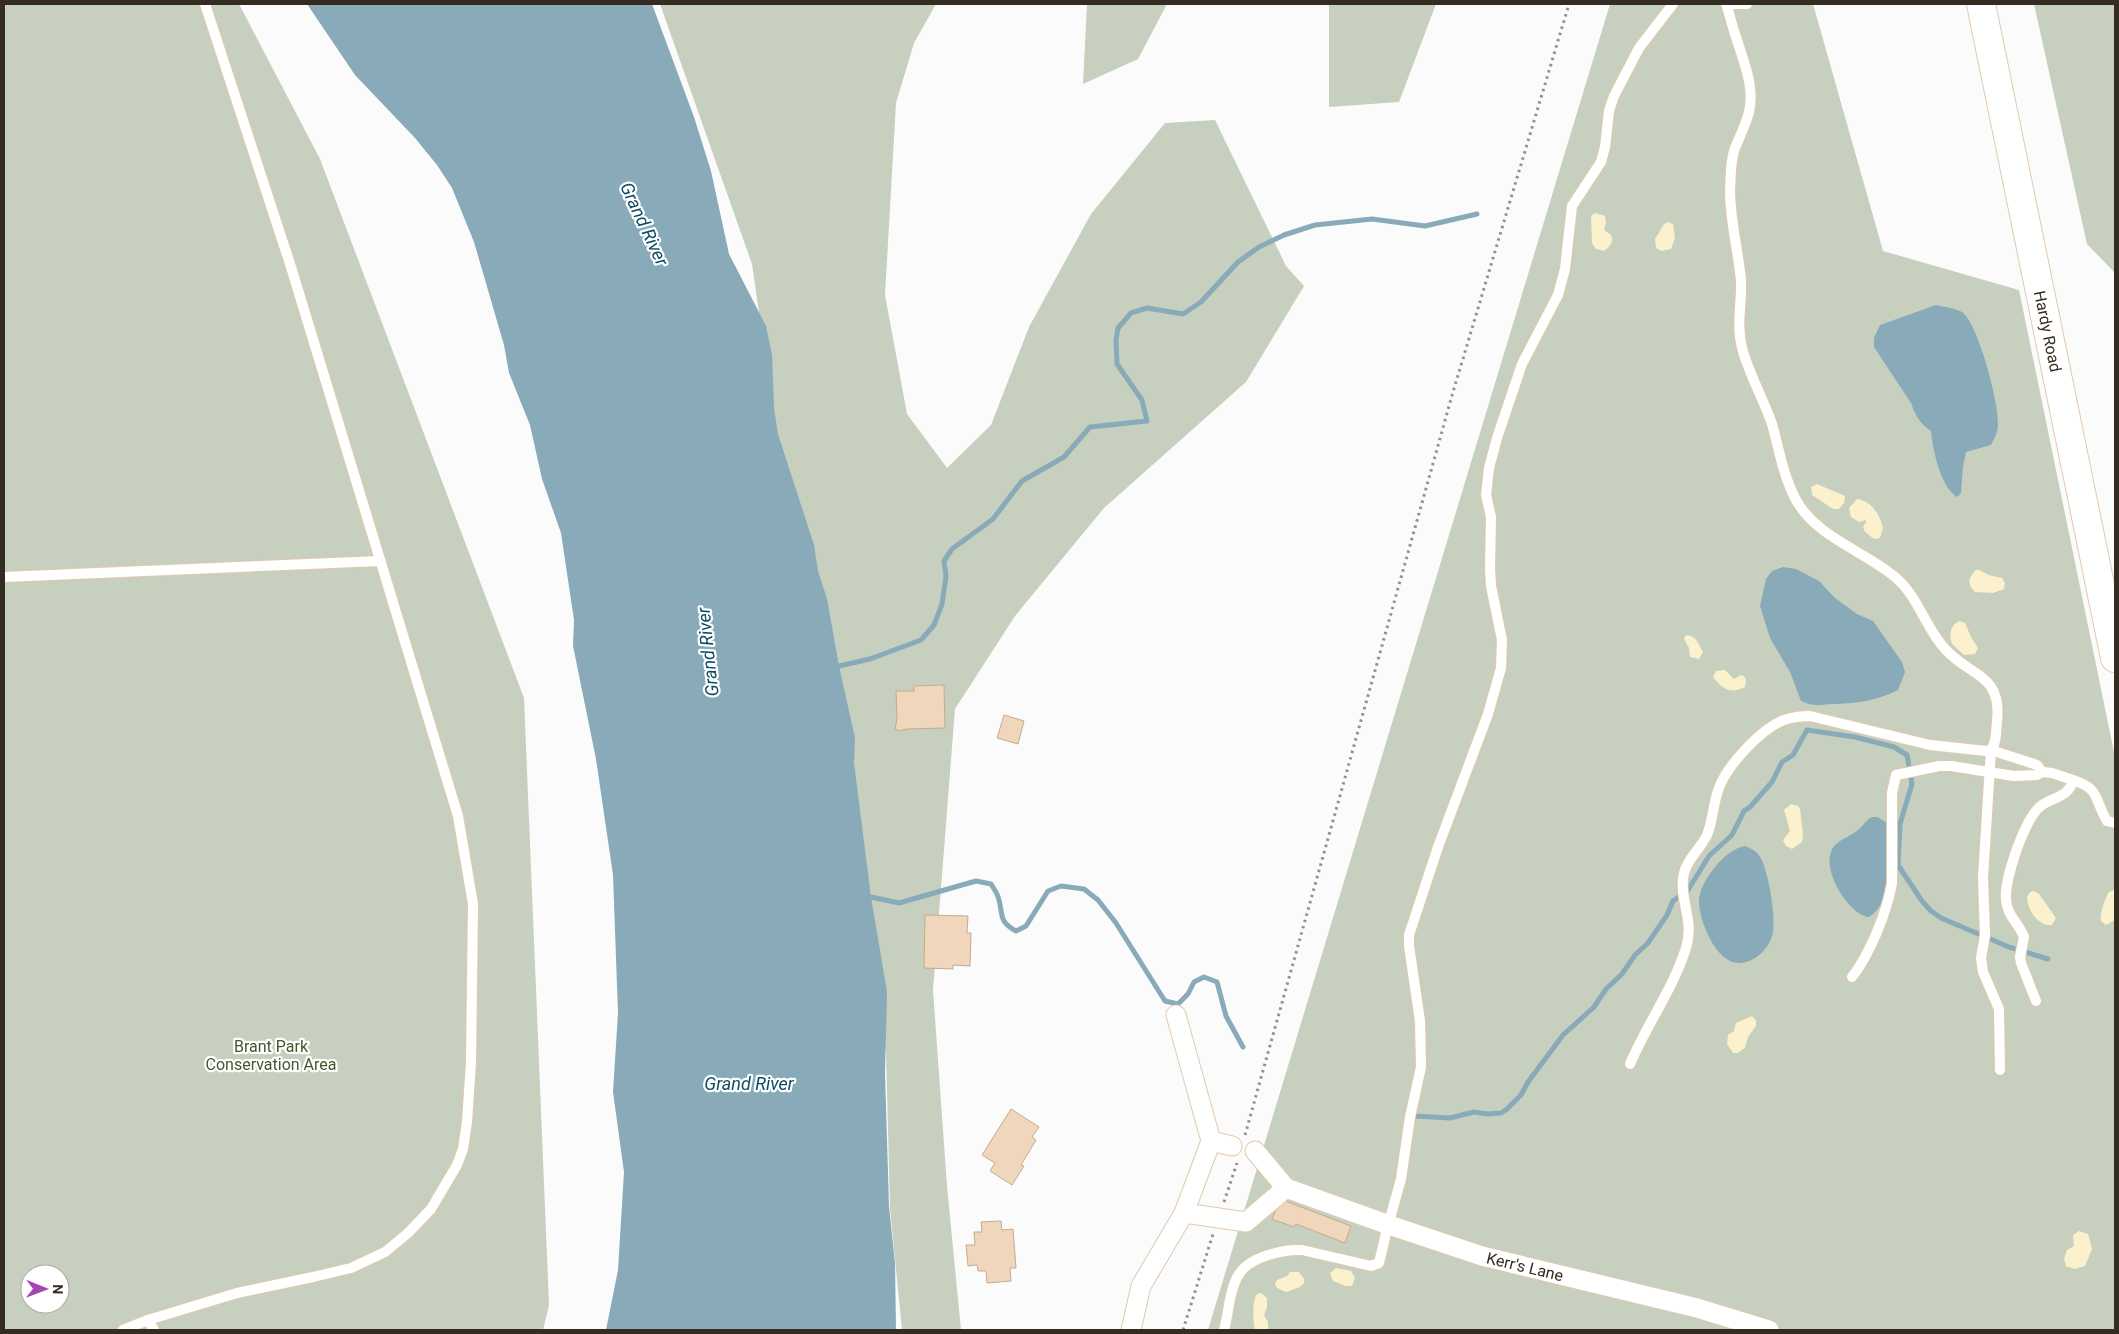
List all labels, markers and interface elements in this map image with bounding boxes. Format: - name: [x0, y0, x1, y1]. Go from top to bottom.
- water label: Grand River: [616, 179, 673, 270]
- street label: Hardy Road: [2030, 289, 2065, 374]
- water label: Grand River: [692, 605, 723, 698]
- park label: Brant Park Conservation Area: [206, 1037, 336, 1074]
- water label: Grand River: [704, 1073, 795, 1094]
- street label: Kerr's Lane: [1485, 1248, 1565, 1285]
- north arrow: [20, 1264, 70, 1314]
- text: N: [50, 1284, 66, 1294]

